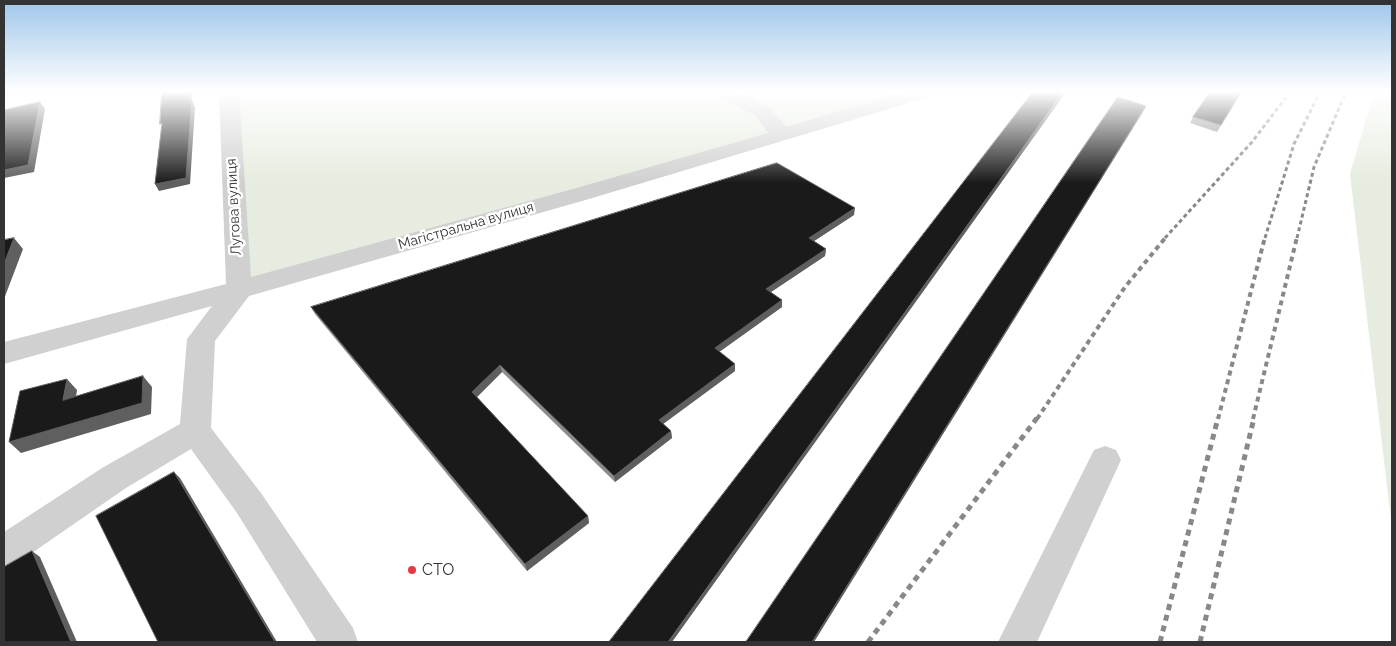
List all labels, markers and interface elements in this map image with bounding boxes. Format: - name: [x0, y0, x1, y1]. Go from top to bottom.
- street label: Лугова вулиця: [223, 158, 245, 256]
- street label: Магістральна вулиця: [396, 199, 536, 253]
- place label: СТО: [422, 560, 454, 580]
- marker: СТО: [406, 564, 418, 576]

